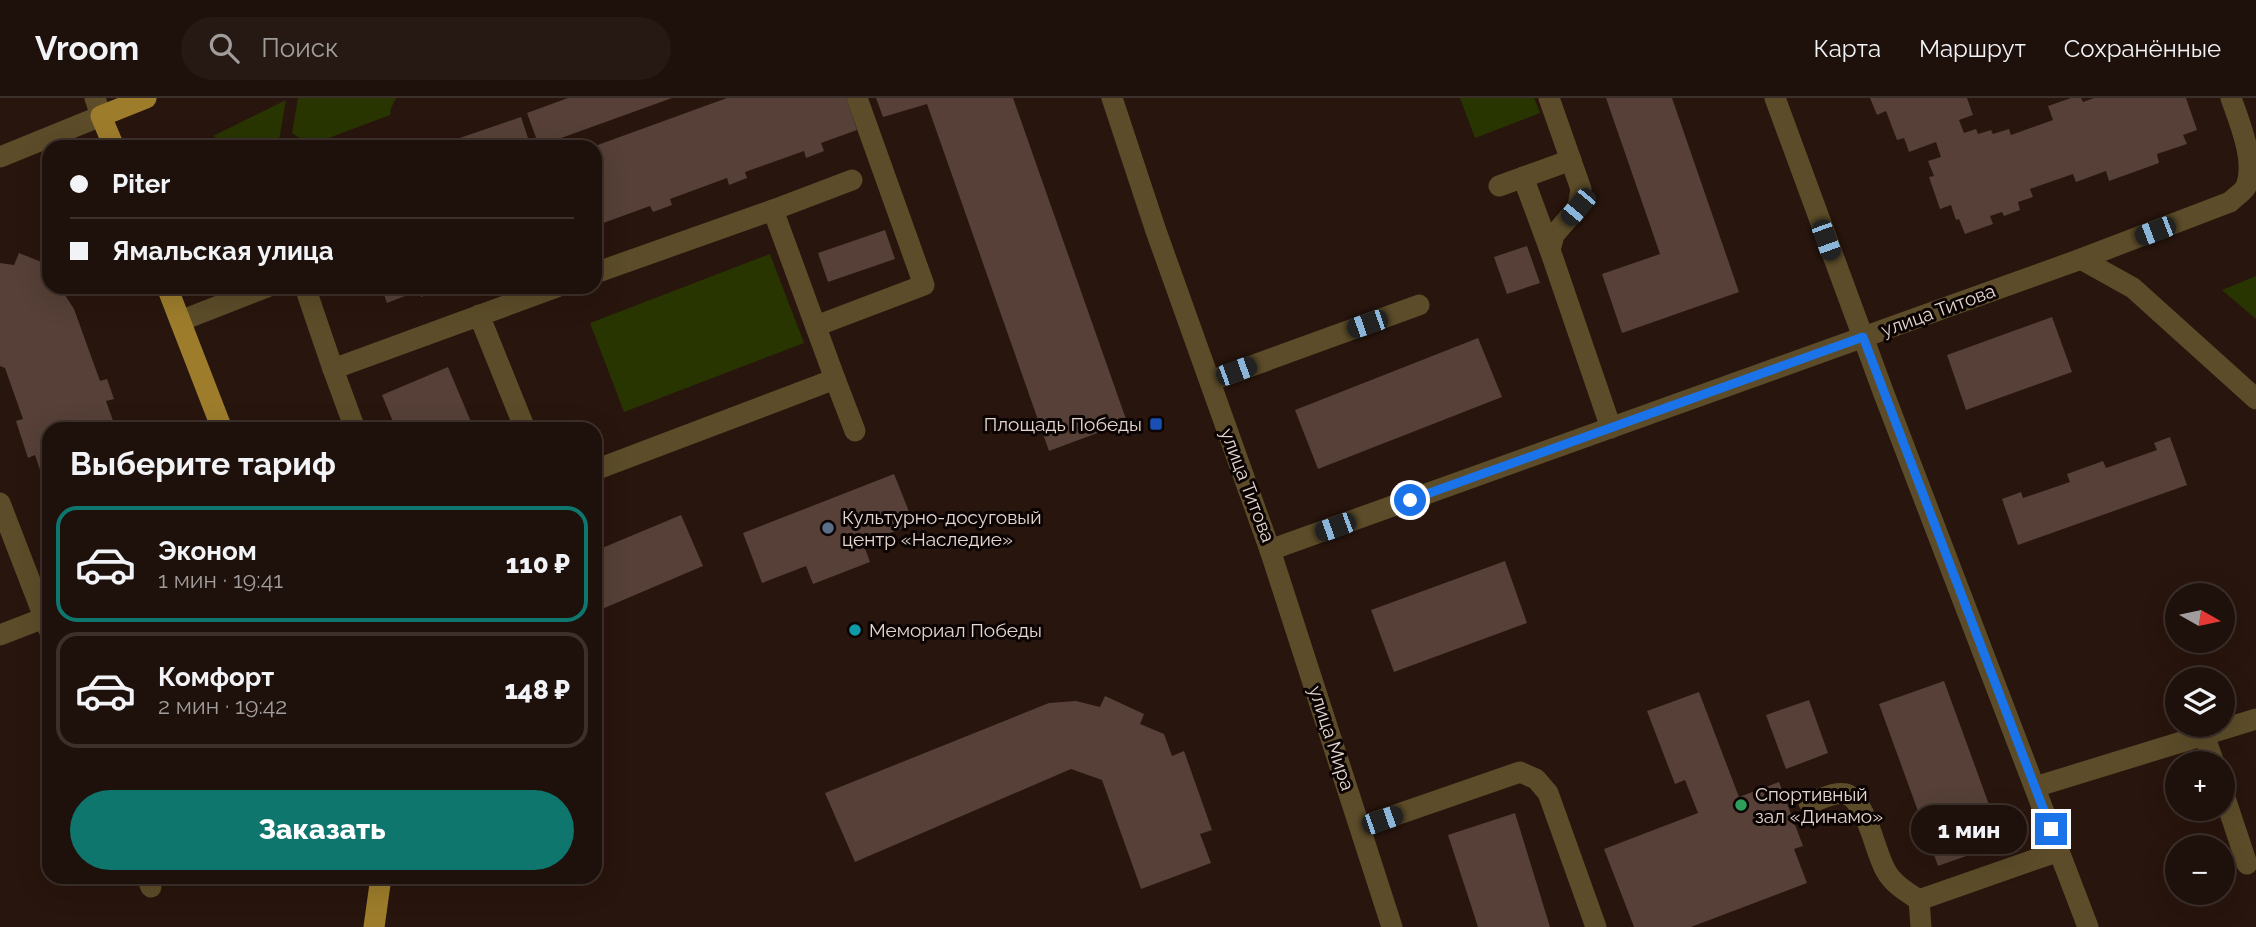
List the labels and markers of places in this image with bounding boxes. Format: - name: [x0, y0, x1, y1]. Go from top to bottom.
- place label: Площадь Победы: [984, 413, 1142, 435]
- marker: Площадь Победы: [1148, 416, 1164, 432]
- place label: Культурно-досуговый центр «Наследие»: [842, 506, 1041, 550]
- marker: Культурно-досуговый центр «Наследие»: [820, 520, 836, 536]
- place label: Мемориал Победы: [869, 619, 1042, 641]
- marker: Мемориал Победы: [847, 622, 863, 638]
- place label: Спортивный зал «Динамо»: [1755, 783, 1883, 827]
- marker: Спортивный зал «Динамо»: [1733, 797, 1749, 813]

